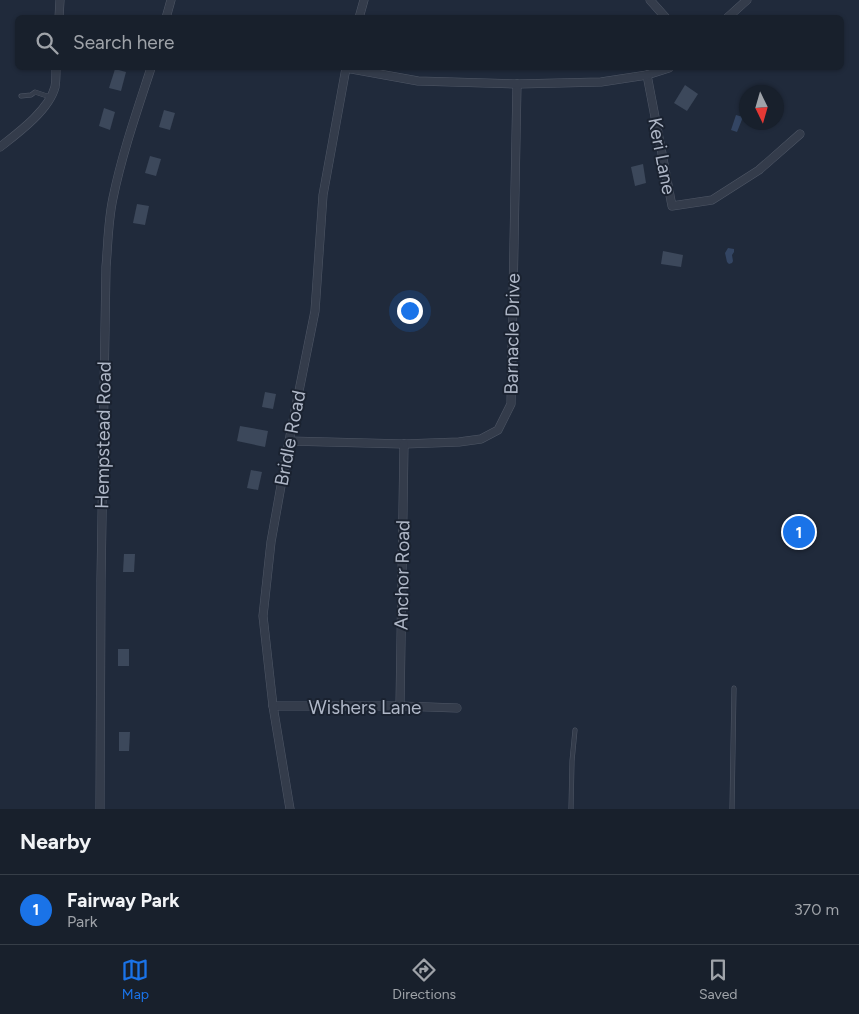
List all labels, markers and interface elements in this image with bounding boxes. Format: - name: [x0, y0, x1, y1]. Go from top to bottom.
- search box: [15, 15, 844, 70]
- icon: search: [33, 29, 61, 57]
- text: Search here: [73, 31, 175, 54]
- north arrow: [739, 85, 784, 130]
- street label: Keri Lane: [643, 116, 681, 196]
- street label: Barnacle Drive: [499, 273, 525, 395]
- your location: [397, 298, 423, 324]
- street label: Hempstead Road: [90, 361, 116, 509]
- street label: Bridle Road: [269, 388, 311, 488]
- pin: 1: [783, 513, 815, 551]
- street label: Anchor Road: [390, 520, 414, 630]
- street label: Wishers Lane: [309, 696, 422, 719]
- text: Nearby: [20, 829, 91, 854]
- text: Fairway Park: [67, 889, 179, 912]
- text: 1: [33, 900, 39, 919]
- text: 370 m: [794, 900, 839, 919]
- text: Park: [67, 912, 97, 931]
- tab: Map: [121, 956, 149, 1003]
- tab: Directions: [392, 956, 456, 1003]
- tab: Saved: [699, 956, 738, 1003]

